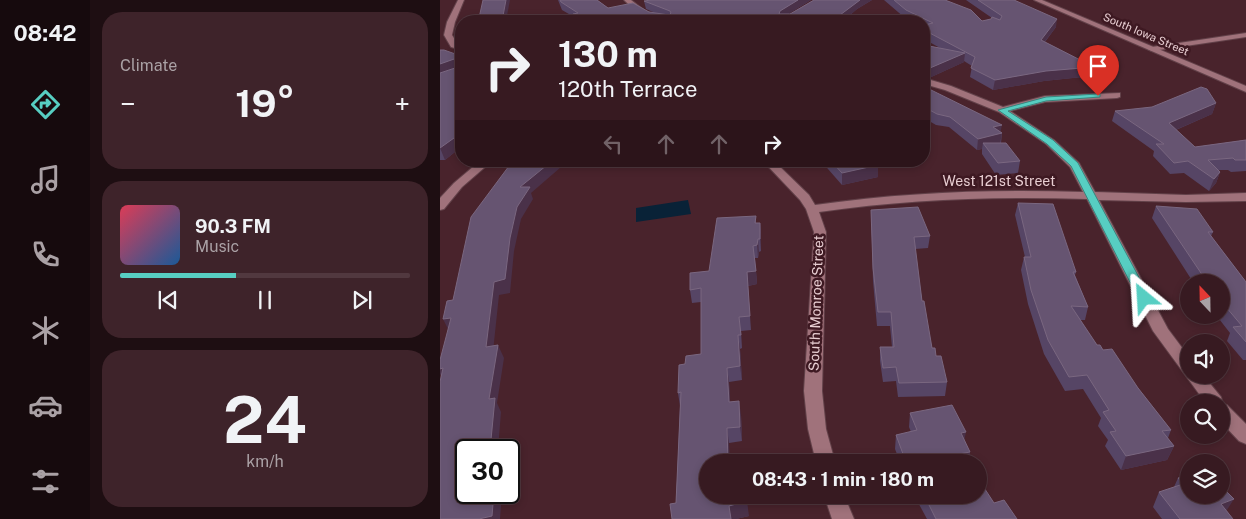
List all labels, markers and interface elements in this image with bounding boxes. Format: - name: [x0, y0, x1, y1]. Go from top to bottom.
- street label: South Iowa Street: [1101, 11, 1191, 57]
- text: 08:42: [13, 20, 77, 46]
- text: 130 m: [558, 34, 658, 75]
- icon: right: [475, 35, 540, 100]
- pin: [1077, 45, 1119, 96]
- icon: arrive: [1084, 52, 1112, 80]
- text: Climate: [120, 56, 177, 75]
- text: 120th Terrace: [558, 76, 697, 102]
- text: 19°: [235, 81, 295, 126]
- icon: directions: [28, 87, 63, 122]
- text: −: [120, 87, 136, 120]
- text: +: [394, 87, 410, 120]
- icon: left: [599, 130, 627, 158]
- icon: ahead: [652, 130, 680, 158]
- icon: ahead: [705, 130, 733, 158]
- icon: right: [758, 130, 786, 158]
- icon: music: [28, 162, 63, 197]
- street label: West 121st Street: [943, 173, 1055, 189]
- text: 90.3 FM: [195, 215, 271, 237]
- street label: South Monroe Street: [806, 235, 826, 371]
- icon: phone: [28, 237, 63, 272]
- text: Music: [195, 237, 239, 256]
- position arrow: [1117, 271, 1169, 323]
- north arrow: [1180, 274, 1230, 324]
- map controls: [1180, 274, 1230, 504]
- icon: previous: [154, 286, 182, 314]
- icon: pause: [251, 286, 279, 314]
- icon: next: [348, 286, 376, 314]
- icon: climate: [28, 313, 63, 348]
- button: sound: [1180, 334, 1230, 384]
- text: 24: [223, 381, 307, 458]
- icon: car: [28, 388, 63, 423]
- button: search: [1180, 394, 1230, 444]
- speed limit sign: 30: [455, 439, 520, 504]
- text: km/h: [246, 452, 284, 471]
- button: layers: [1180, 454, 1230, 504]
- icon: filters: [28, 464, 63, 499]
- text: 08:43 · 1 min · 180 m: [752, 468, 934, 490]

